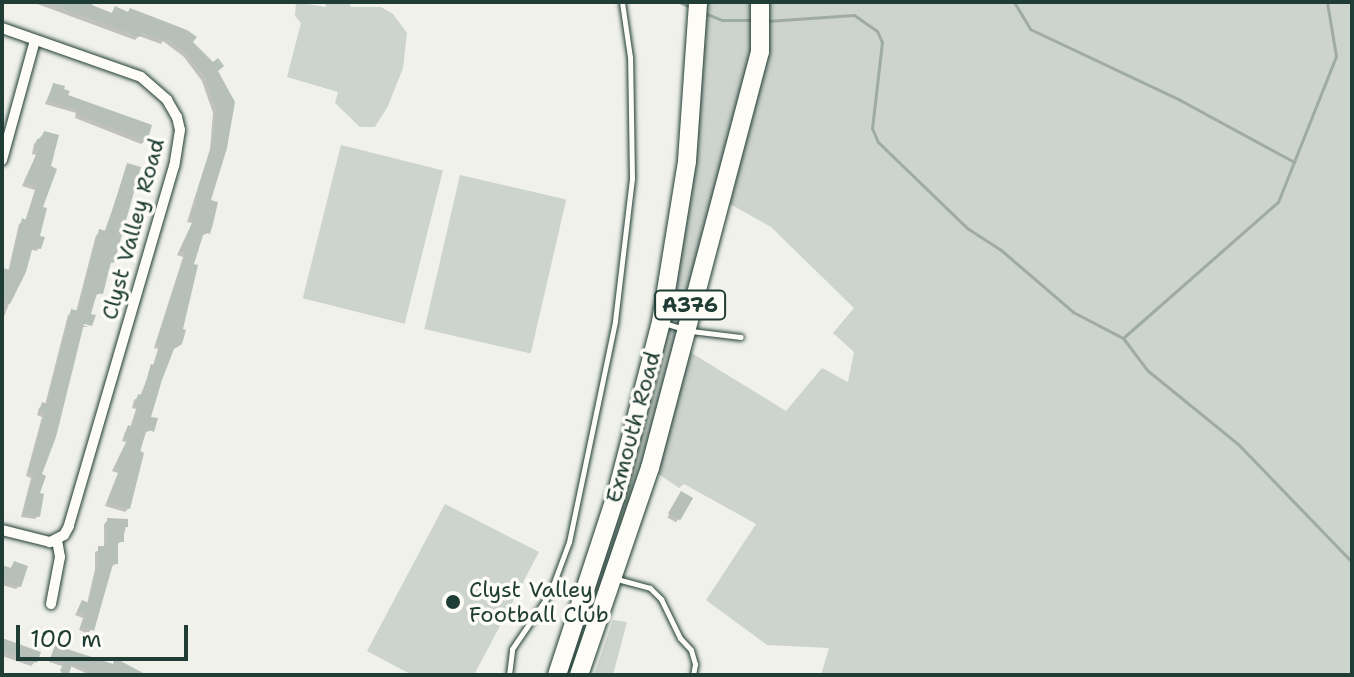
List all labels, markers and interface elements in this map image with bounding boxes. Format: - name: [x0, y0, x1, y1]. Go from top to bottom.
- street label: Clyst Valley Road: [96, 135, 170, 323]
- road number: A376: [654, 289, 726, 321]
- street label: Exmouth Road: [600, 348, 666, 506]
- place label: Clyst Valley Football Club: [469, 576, 609, 628]
- marker: Clyst Valley Football Club: [444, 593, 462, 611]
- scale bar: [20, 609, 192, 659]
- text: 100 m: [30, 623, 102, 655]

